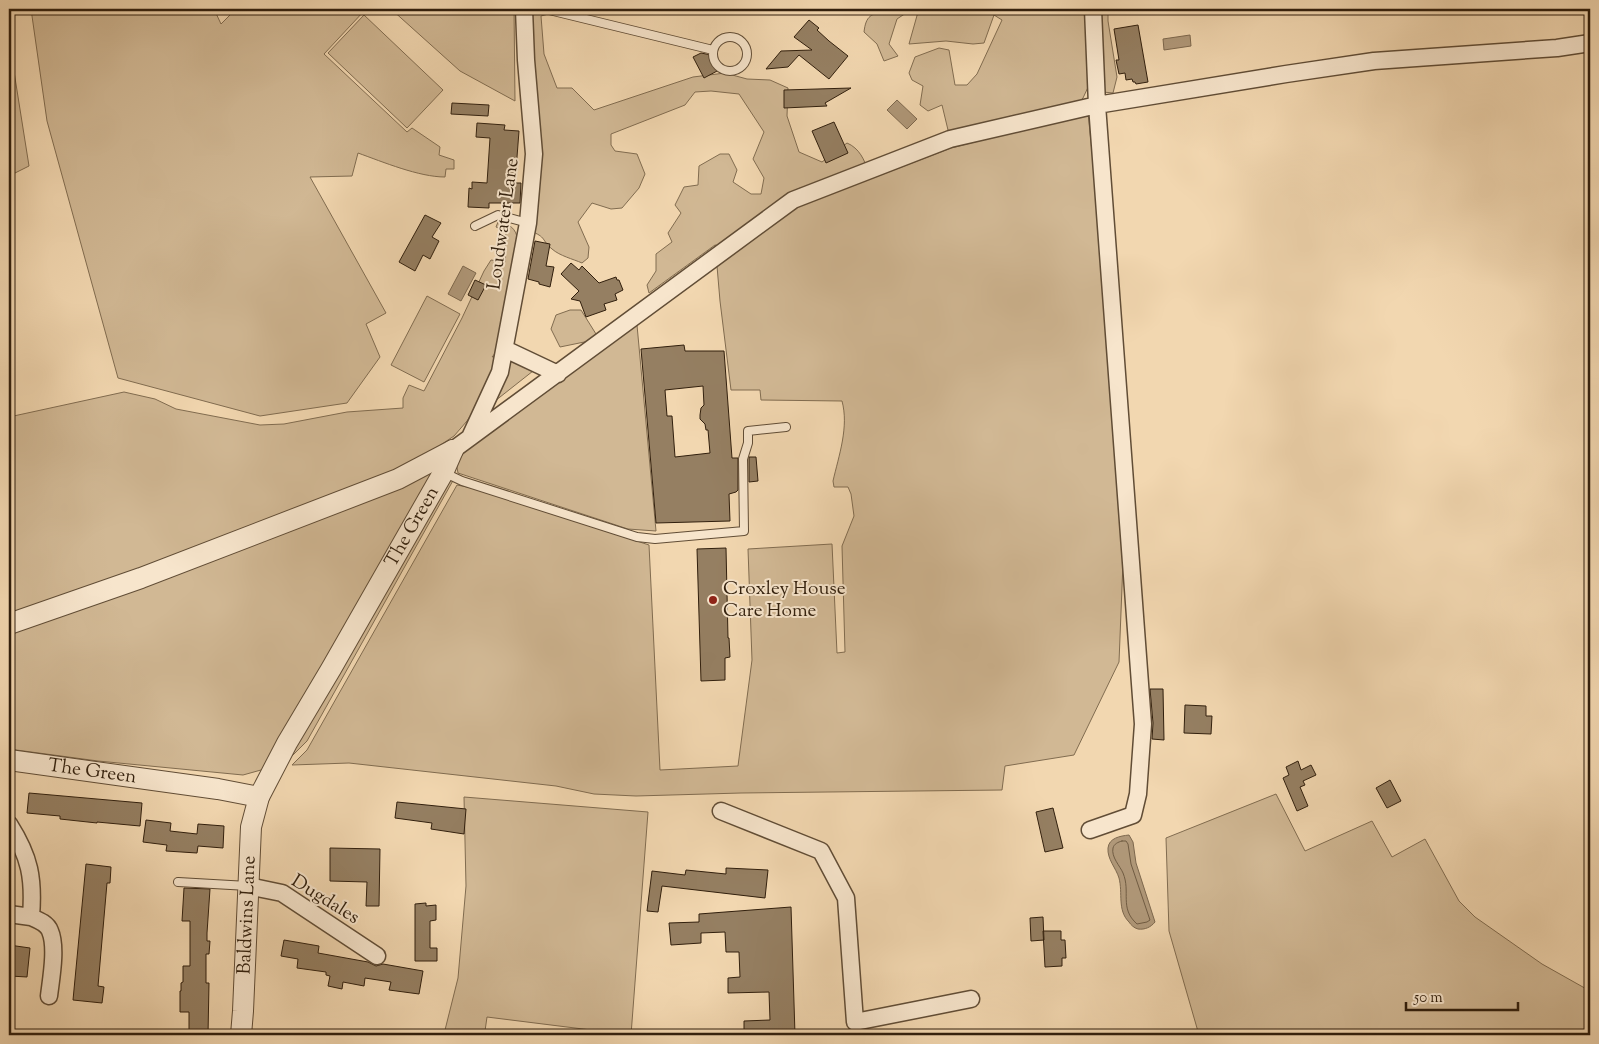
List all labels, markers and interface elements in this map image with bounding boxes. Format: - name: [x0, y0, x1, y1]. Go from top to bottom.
- street label: Loudwater Lane: [481, 156, 527, 292]
- street label: The Green: [378, 482, 446, 572]
- place label: Croxley House Care Home: [723, 576, 846, 625]
- marker: Croxley House Care Home: [707, 594, 719, 606]
- street label: The Green: [46, 752, 138, 791]
- street label: Baldwins Lane: [231, 855, 263, 975]
- street label: Dugdales: [286, 868, 364, 932]
- scale bar: [1406, 979, 1519, 1011]
- text: 50 m: [1413, 988, 1443, 1009]

